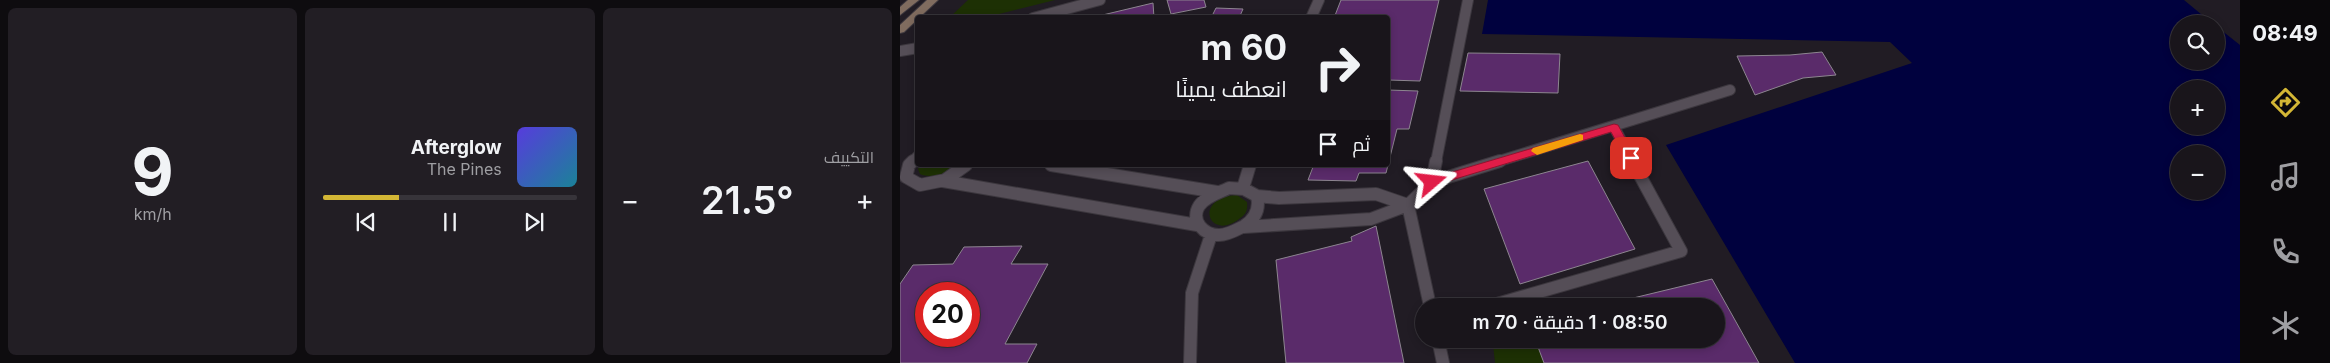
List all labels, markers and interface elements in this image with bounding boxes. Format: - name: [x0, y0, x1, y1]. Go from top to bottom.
- map controls: [2170, 15, 2225, 200]
- button: search: [2170, 15, 2225, 70]
- text: 08:49: [2252, 20, 2318, 46]
- text: 60 m: [1200, 26, 1287, 68]
- icon: right: [1305, 35, 1370, 100]
- text: انعطف يمينًا: [1175, 76, 1287, 102]
- button: +: [2170, 80, 2225, 135]
- icon: directions: [2268, 85, 2303, 120]
- icon: arrive: [1314, 130, 1342, 158]
- text: 9: [132, 132, 174, 211]
- text: ثم: [1352, 133, 1370, 156]
- text: Afterglow: [411, 136, 502, 159]
- pin: [1610, 137, 1652, 179]
- icon: arrive: [1617, 144, 1645, 172]
- button: −: [2170, 145, 2225, 200]
- text: التكييف: [824, 147, 874, 167]
- position arrow: [1405, 155, 1457, 207]
- text: The Pines: [427, 159, 502, 179]
- icon: music: [2268, 159, 2303, 194]
- text: 21.5°: [701, 177, 794, 223]
- text: −: [621, 183, 639, 217]
- text: +: [855, 183, 874, 217]
- text: km/h: [134, 204, 172, 224]
- icon: previous: [352, 208, 380, 236]
- icon: pause: [436, 208, 464, 236]
- icon: next: [520, 208, 548, 236]
- icon: phone: [2268, 234, 2303, 269]
- speed limit sign: 20: [915, 282, 980, 347]
- icon: climate: [2268, 308, 2303, 343]
- text: 08:50 · 1 دقيقة · 70 m: [1472, 311, 1668, 334]

